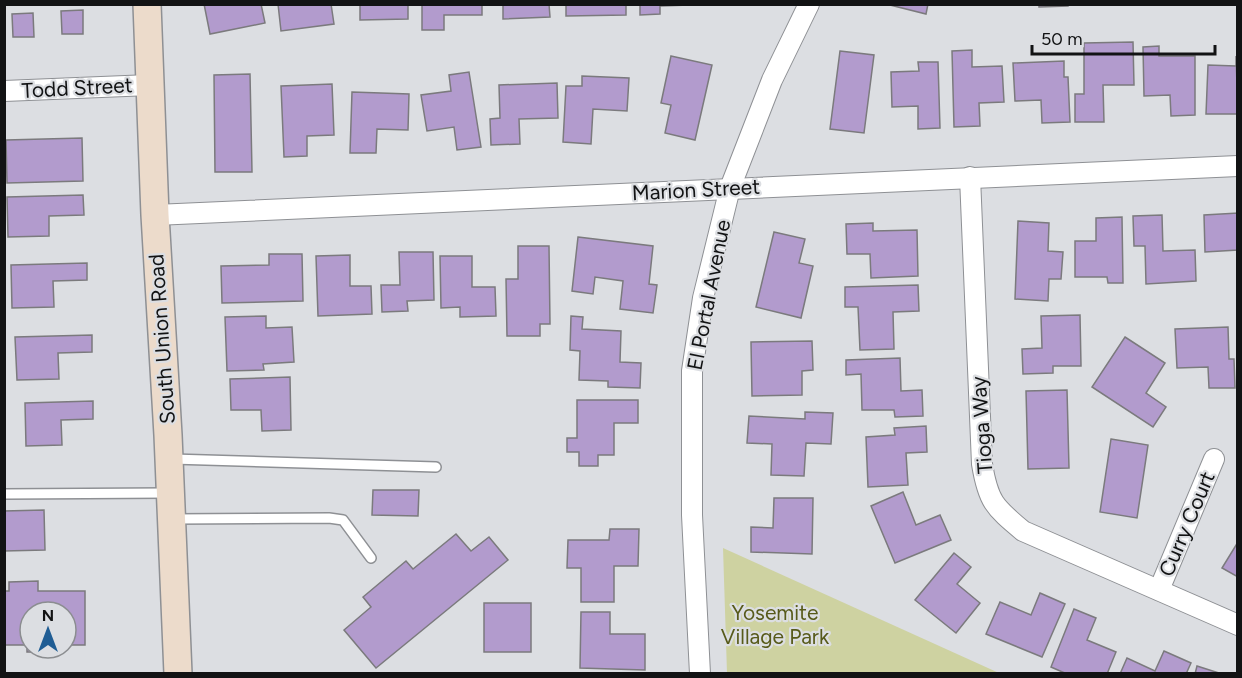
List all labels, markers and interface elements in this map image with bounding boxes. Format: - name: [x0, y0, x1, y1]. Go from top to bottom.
- scale bar: [1032, 18, 1215, 56]
- text: 50 m: [1041, 28, 1083, 50]
- street label: Todd Street: [21, 72, 133, 103]
- street label: Marion Street: [631, 174, 761, 205]
- street label: El Portal Avenue: [682, 217, 735, 372]
- street label: South Union Road: [143, 253, 180, 425]
- street label: Tioga Way: [966, 375, 997, 475]
- street label: Curry Court: [1153, 468, 1220, 580]
- north arrow: [18, 600, 78, 660]
- park label: Yosemite Village Park: [721, 600, 830, 649]
- text: N: [42, 606, 54, 625]

